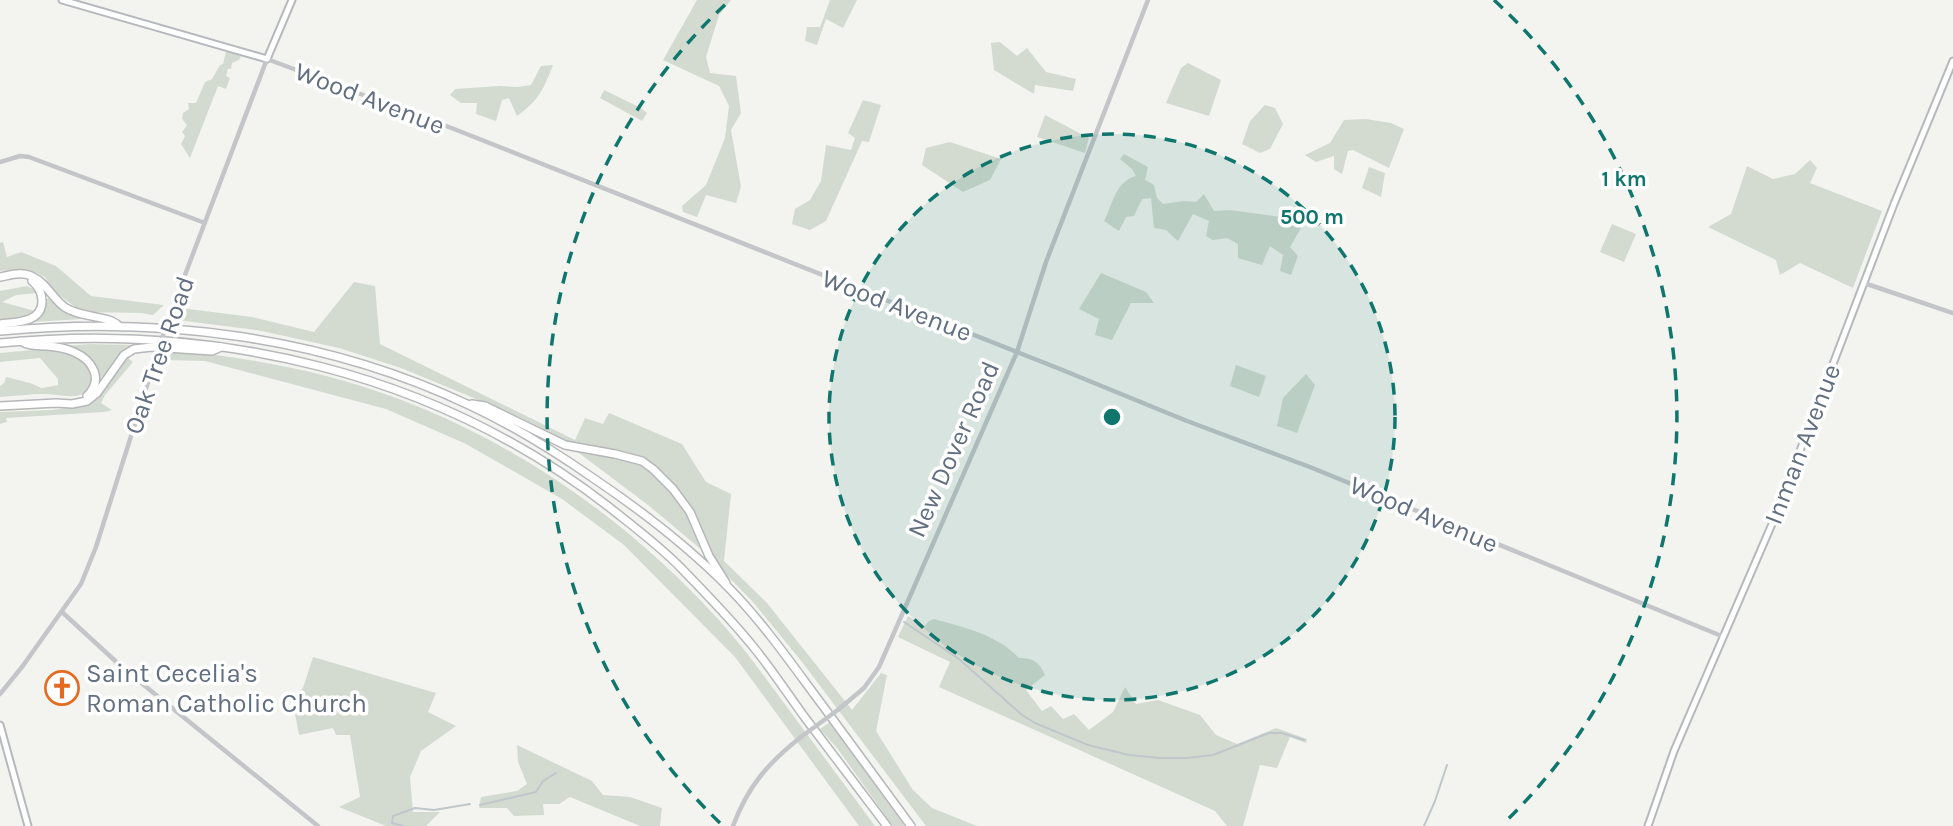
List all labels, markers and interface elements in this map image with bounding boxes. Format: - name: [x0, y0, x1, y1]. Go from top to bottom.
- street label: Wood Avenue: [291, 56, 449, 141]
- text: 1 km: [1601, 167, 1647, 191]
- text: 500 m: [1280, 205, 1344, 229]
- street label: Wood Avenue: [818, 263, 976, 348]
- street label: Oak Tree Road: [118, 272, 201, 438]
- street label: New Dover Road: [901, 356, 1006, 542]
- street label: Inman Avenue: [1758, 360, 1847, 529]
- centre of rings: [1100, 405, 1124, 429]
- street label: Wood Avenue: [1345, 469, 1503, 560]
- place label: Saint Cecelia's Roman Catholic Church: [86, 658, 367, 719]
- church icon: Saint Cecelia's Roman Catholic Church: [43, 669, 81, 707]

